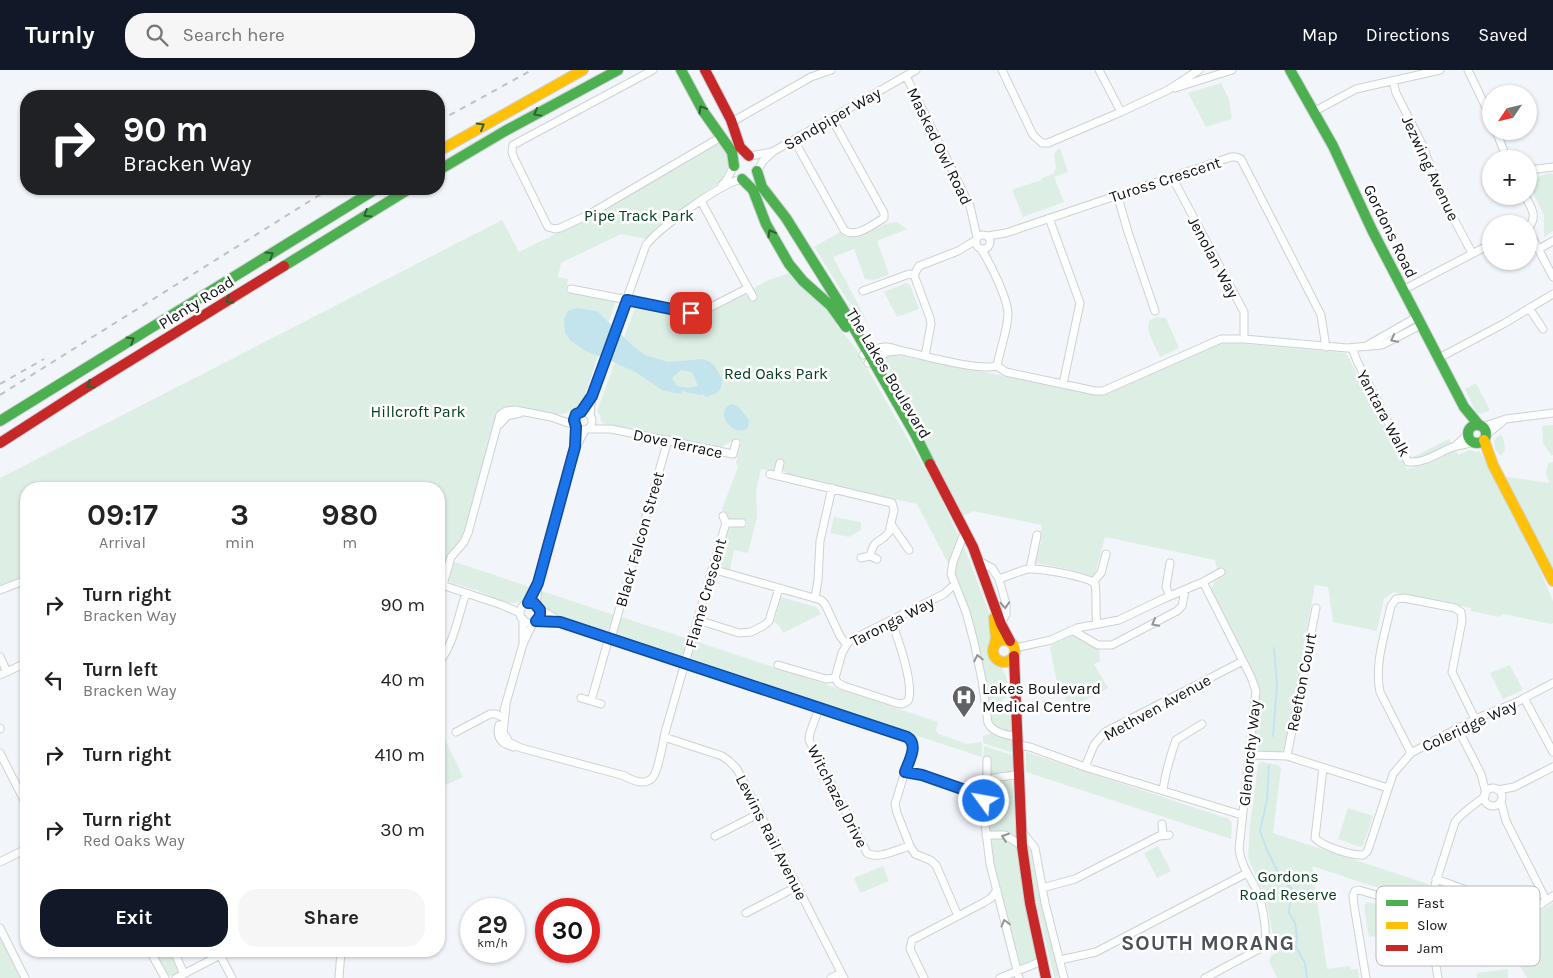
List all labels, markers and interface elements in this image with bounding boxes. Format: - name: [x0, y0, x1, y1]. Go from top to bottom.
- search box: [125, 13, 475, 58]
- text: Turnly: [25, 21, 95, 49]
- icon: search: [143, 21, 171, 49]
- text: Search here: [183, 24, 285, 46]
- text: Map: [1302, 24, 1338, 46]
- text: Directions: [1366, 24, 1450, 46]
- text: Saved: [1478, 24, 1528, 46]
- street label: Sandpiper Way: [780, 83, 885, 154]
- street label: Masked Owl Road: [903, 84, 976, 208]
- north arrow: [1482, 85, 1538, 140]
- map controls: [1482, 85, 1537, 270]
- one-way arrow: [699, 105, 709, 114]
- one-way arrow: [533, 107, 542, 117]
- text: 90 m: [123, 109, 209, 150]
- icon: right: [40, 110, 105, 175]
- street label: Jezwing Avenue: [1398, 113, 1463, 224]
- one-way arrow: [475, 122, 484, 132]
- button: +: [1482, 150, 1537, 205]
- text: Bracken Way: [123, 151, 252, 177]
- street label: Tuross Crescent: [1107, 153, 1223, 206]
- street label: Gordons Road: [1360, 181, 1421, 281]
- park label: Pipe Track Park: [584, 206, 694, 225]
- one-way arrow: [364, 208, 373, 218]
- street label: Jenolan Way: [1184, 213, 1243, 302]
- button: −: [1482, 215, 1537, 270]
- one-way arrow: [767, 229, 777, 238]
- one-way arrow: [264, 252, 273, 262]
- street label: Plenty Road: [155, 272, 237, 333]
- pin: [670, 292, 712, 334]
- one-way arrow: [225, 293, 234, 303]
- icon: arrive: [677, 299, 705, 327]
- street label: The Lakes Boulevard: [842, 305, 935, 442]
- one-way arrow: [1391, 333, 1400, 343]
- one-way arrow: [126, 337, 135, 347]
- park label: Red Oaks Park: [724, 364, 828, 383]
- street label: Yantara Walk: [1353, 367, 1414, 460]
- one-way arrow: [87, 379, 96, 388]
- park label: Hillcroft Park: [371, 402, 465, 421]
- street label: Dove Terrace: [631, 425, 724, 462]
- street label: Black Falcon Street: [611, 469, 668, 609]
- text: 09:17: [87, 497, 158, 533]
- text: 3: [230, 497, 249, 533]
- text: 980: [321, 497, 378, 533]
- text: Arrival: [99, 533, 146, 552]
- text: min: [225, 533, 254, 552]
- text: m: [342, 533, 357, 552]
- street label: Flame Crescent: [681, 536, 730, 650]
- text: Turn right: [83, 584, 172, 606]
- icon: right: [40, 591, 68, 619]
- street label: Taronga Way: [847, 592, 938, 651]
- text: 90 m: [380, 594, 425, 616]
- one-way arrow: [999, 601, 1010, 609]
- text: Bracken Way: [83, 606, 177, 625]
- one-way arrow: [1151, 617, 1160, 627]
- street label: Reefton Court: [1283, 631, 1320, 733]
- one-way arrow: [973, 653, 984, 662]
- text: Turn left: [83, 659, 158, 681]
- icon: left: [40, 666, 68, 694]
- text: 40 m: [381, 669, 425, 691]
- street label: Methven Avenue: [1100, 670, 1214, 745]
- place label: Lakes Boulevard Medical Centre: [982, 679, 1101, 716]
- text: Bracken Way: [83, 681, 177, 700]
- hospital icon: Lakes Boulevard Medical Centre: [951, 684, 977, 718]
- street label: Coleridge Way: [1419, 695, 1520, 756]
- street label: Glenorchy Way: [1234, 699, 1265, 807]
- icon: right: [40, 741, 68, 769]
- street label: Witchazel Drive: [803, 741, 872, 851]
- text: Turn right: [83, 744, 172, 766]
- text: 410 m: [375, 744, 425, 766]
- street label: Lewins Rail Avenue: [732, 771, 811, 903]
- position arrow: [957, 774, 1009, 826]
- text: Turn right: [83, 809, 172, 831]
- icon: right: [40, 816, 68, 844]
- text: 30 m: [380, 819, 425, 841]
- text: Red Oaks Way: [83, 831, 185, 850]
- one-way arrow: [1001, 833, 1010, 843]
- park label: Gordons Road Reserve: [1239, 867, 1337, 904]
- legend: [1376, 886, 1540, 966]
- button: Exit: [40, 889, 228, 947]
- button: Share: [238, 889, 425, 947]
- text: Fast: [1417, 895, 1444, 912]
- speed limit sign: 30: [535, 898, 600, 963]
- text: 29: [477, 910, 508, 939]
- text: Slow: [1417, 917, 1447, 934]
- one-way arrow: [1000, 919, 1011, 928]
- district label: SOUTH MORANG: [1121, 931, 1295, 955]
- text: km/h: [477, 936, 508, 950]
- text: Jam: [1417, 940, 1443, 957]

